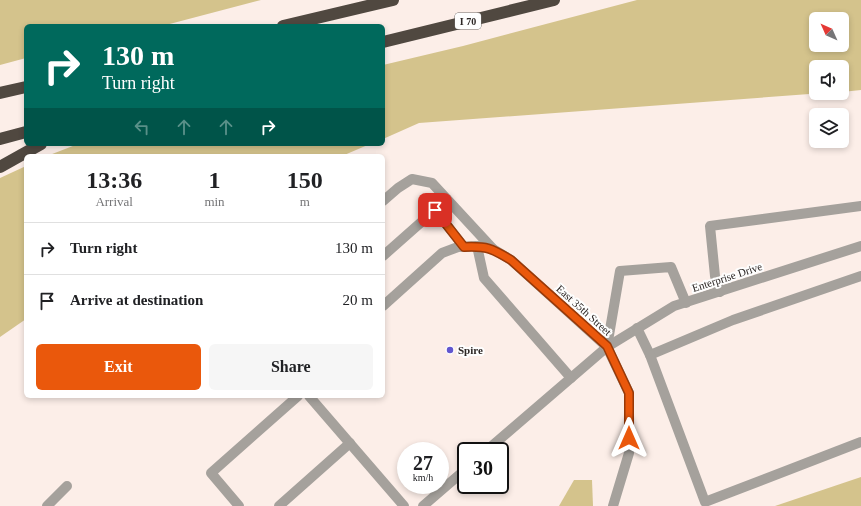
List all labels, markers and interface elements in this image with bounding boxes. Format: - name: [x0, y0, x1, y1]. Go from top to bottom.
- north arrow: [809, 12, 849, 52]
- map controls: [809, 12, 849, 148]
- road number: I 70: [455, 13, 481, 29]
- icon: right: [36, 40, 88, 92]
- text: 130 m: [102, 40, 174, 71]
- button: sound: [809, 60, 849, 100]
- text: Turn right: [102, 73, 175, 93]
- button: layers: [809, 108, 849, 148]
- icon: left: [131, 116, 153, 138]
- icon: ahead: [173, 116, 195, 138]
- icon: ahead: [215, 116, 237, 138]
- icon: right: [257, 116, 279, 138]
- text: 13:36: [86, 167, 142, 193]
- text: 1: [208, 167, 220, 193]
- text: 150: [287, 167, 323, 193]
- pin: [418, 193, 452, 227]
- text: Arrival: [95, 194, 133, 209]
- text: min: [204, 194, 225, 209]
- text: m: [300, 194, 310, 209]
- icon: arrive: [424, 199, 446, 221]
- icon: right: [36, 238, 58, 260]
- text: Turn right: [70, 240, 137, 256]
- text: 130 m: [335, 240, 373, 256]
- street label: Enterprise Drive: [690, 260, 764, 294]
- street label: East 35th Street: [554, 282, 614, 338]
- icon: arrive: [36, 290, 58, 312]
- text: Arrive at destination: [70, 292, 203, 308]
- text: 20 m: [343, 292, 373, 308]
- button: Exit: [36, 344, 201, 390]
- button: Share: [209, 344, 373, 390]
- place label: Spire: [458, 344, 483, 356]
- marker: Spire: [445, 345, 455, 355]
- position arrow: [608, 417, 650, 459]
- speed limit sign: 30: [457, 442, 509, 494]
- text: 27: [413, 452, 433, 474]
- text: km/h: [413, 472, 433, 483]

